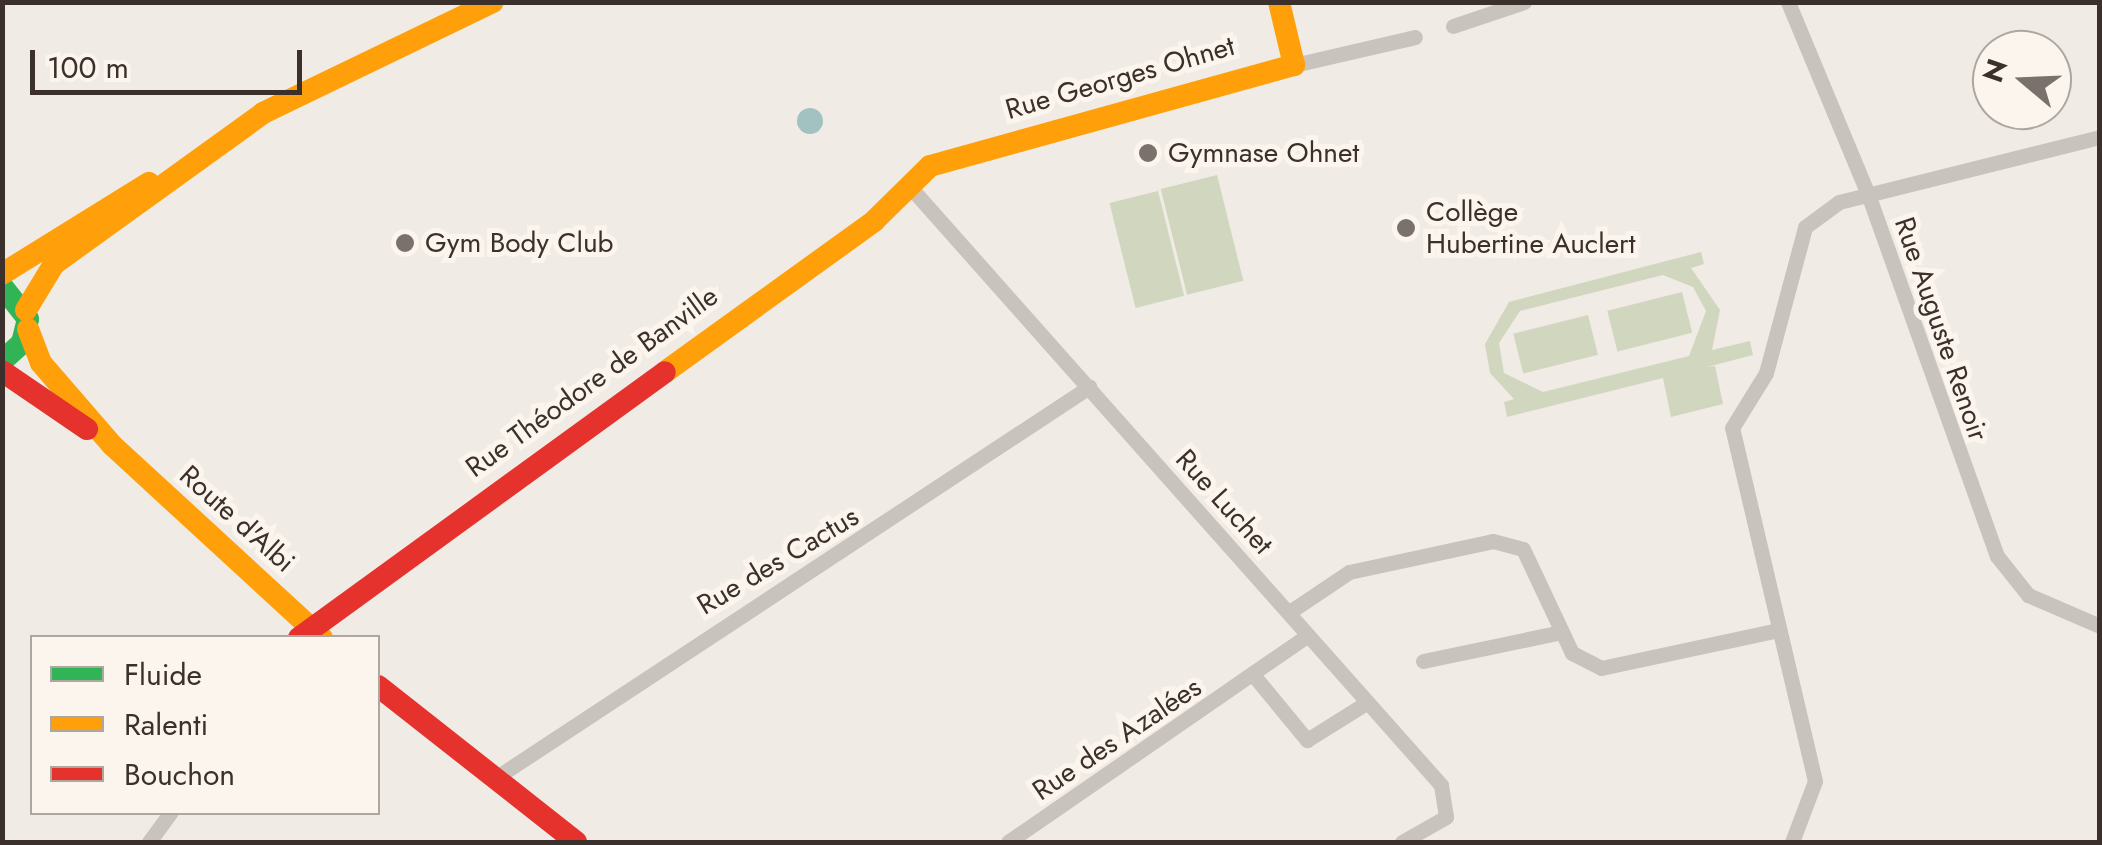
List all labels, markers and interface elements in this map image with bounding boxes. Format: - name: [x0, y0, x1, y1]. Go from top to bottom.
- street label: Rue Georges Ohnet: [1002, 29, 1238, 127]
- scale bar: [35, 30, 308, 92]
- north arrow: [1972, 30, 2072, 130]
- text: 100 m: [47, 46, 129, 89]
- text: N: [1972, 54, 2018, 88]
- place label: Gymnase Ohnet: [1168, 136, 1359, 170]
- marker: Gymnase Ohnet: [1137, 142, 1159, 164]
- place label: Collège Hubertine Auclert: [1426, 195, 1635, 261]
- street label: Rue Auguste Renoir: [1887, 213, 1995, 445]
- marker: Collège Hubertine Auclert: [1395, 217, 1417, 239]
- place label: Gym Body Club: [425, 226, 614, 260]
- marker: Gym Body Club: [394, 232, 416, 254]
- street label: Rue Théodore de Banville: [459, 279, 725, 485]
- street label: Rue Luchet: [1168, 443, 1280, 561]
- street label: Route d'Albi: [173, 459, 301, 579]
- street label: Rue des Cactus: [691, 500, 865, 622]
- legend: [30, 635, 380, 815]
- text: Fluide: [124, 653, 202, 696]
- street label: Rue des Azalées: [1026, 670, 1208, 808]
- text: Ralenti: [124, 703, 208, 746]
- text: Bouchon: [124, 753, 235, 796]

